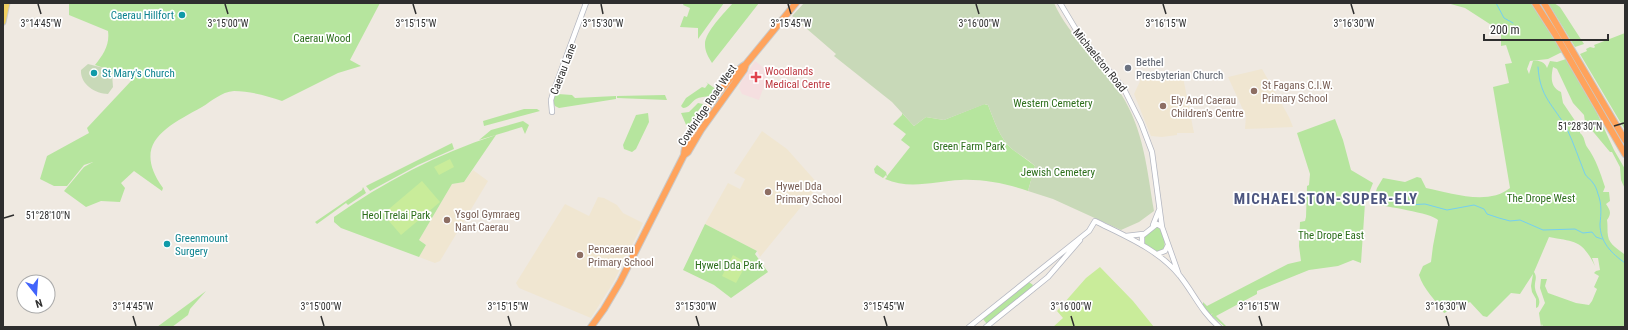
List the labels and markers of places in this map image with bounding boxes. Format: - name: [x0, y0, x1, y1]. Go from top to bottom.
- place label: Caerau Hillfort: [111, 9, 174, 22]
- marker: Caerau Hillfort: [177, 10, 187, 20]
- place label: Bethel Presbyterian Church: [1136, 56, 1223, 82]
- marker: Bethel Presbyterian Church: [1123, 63, 1133, 73]
- place label: Woodlands Medical Centre: [765, 65, 830, 91]
- place label: St Mary's Church: [102, 67, 175, 80]
- marker: St Mary's Church: [89, 68, 99, 78]
- marker: Woodlands Medical Centre: [750, 71, 762, 83]
- place label: St Fagans C.I.W. Primary School: [1262, 79, 1333, 105]
- marker: St Fagans C.I.W. Primary School: [1249, 86, 1259, 96]
- place label: Ely And Caerau Children's Centre: [1171, 94, 1244, 120]
- marker: Ely And Caerau Children's Centre: [1158, 101, 1168, 111]
- place label: Hywel Dda Primary School: [776, 180, 842, 206]
- marker: Hywel Dda Primary School: [763, 187, 773, 197]
- place label: Ysgol Gymraeg Nant Caerau: [455, 208, 520, 234]
- marker: Ysgol Gymraeg Nant Caerau: [442, 215, 452, 225]
- place label: Greenmount Surgery: [175, 232, 228, 258]
- marker: Greenmount Surgery: [162, 239, 172, 249]
- place label: Pencaerau Primary School: [588, 243, 654, 269]
- marker: Pencaerau Primary School: [575, 250, 585, 260]

